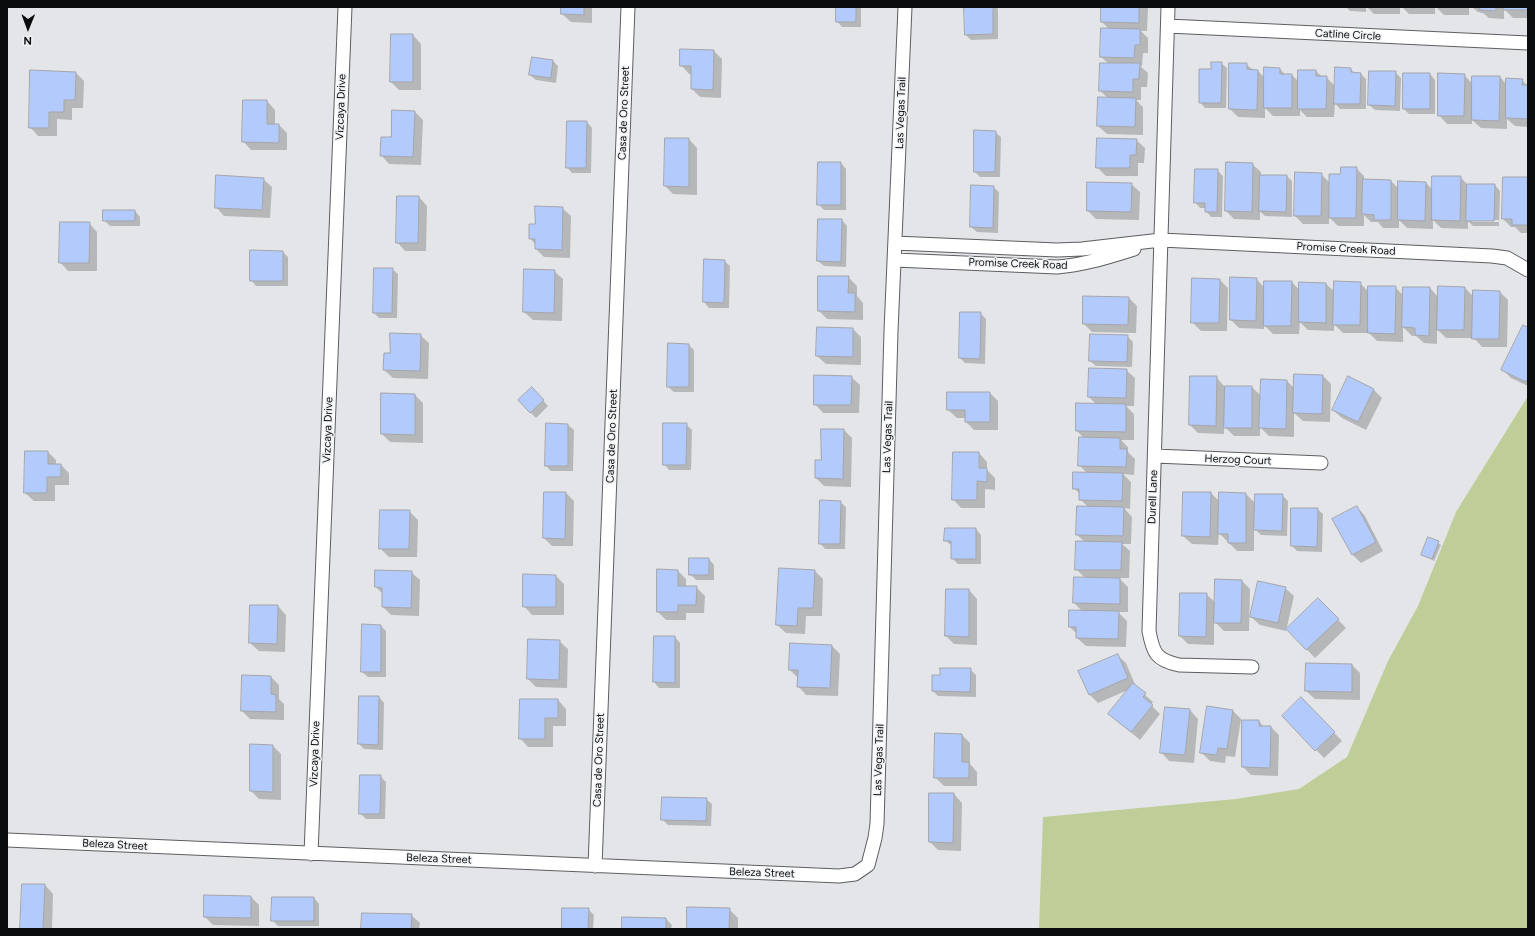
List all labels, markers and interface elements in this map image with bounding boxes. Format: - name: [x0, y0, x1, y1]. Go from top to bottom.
- north arrow: [8, 8, 48, 48]
- street label: Catline Circle: [1315, 27, 1381, 43]
- text: N: [23, 34, 32, 47]
- street label: Casa de Oro Street: [616, 66, 632, 160]
- street label: Vizcaya Drive: [333, 74, 349, 140]
- street label: Las Vegas Trail: [893, 77, 909, 149]
- street label: Promise Creek Road: [1296, 240, 1396, 258]
- street label: Promise Creek Road: [968, 256, 1068, 272]
- street label: Casa de Oro Street: [604, 389, 620, 483]
- street label: Vizcaya Drive: [320, 397, 336, 463]
- street label: Las Vegas Trail: [880, 401, 896, 473]
- street label: Herzog Court: [1204, 452, 1272, 468]
- street label: Durell Lane: [1145, 470, 1161, 524]
- street label: Casa de Oro Street: [591, 713, 607, 807]
- street label: Vizcaya Drive: [307, 721, 323, 787]
- street label: Las Vegas Trail: [871, 724, 887, 796]
- street label: Beleza Street: [82, 837, 148, 853]
- street label: Beleza Street: [406, 851, 472, 867]
- street label: Beleza Street: [729, 865, 795, 881]

